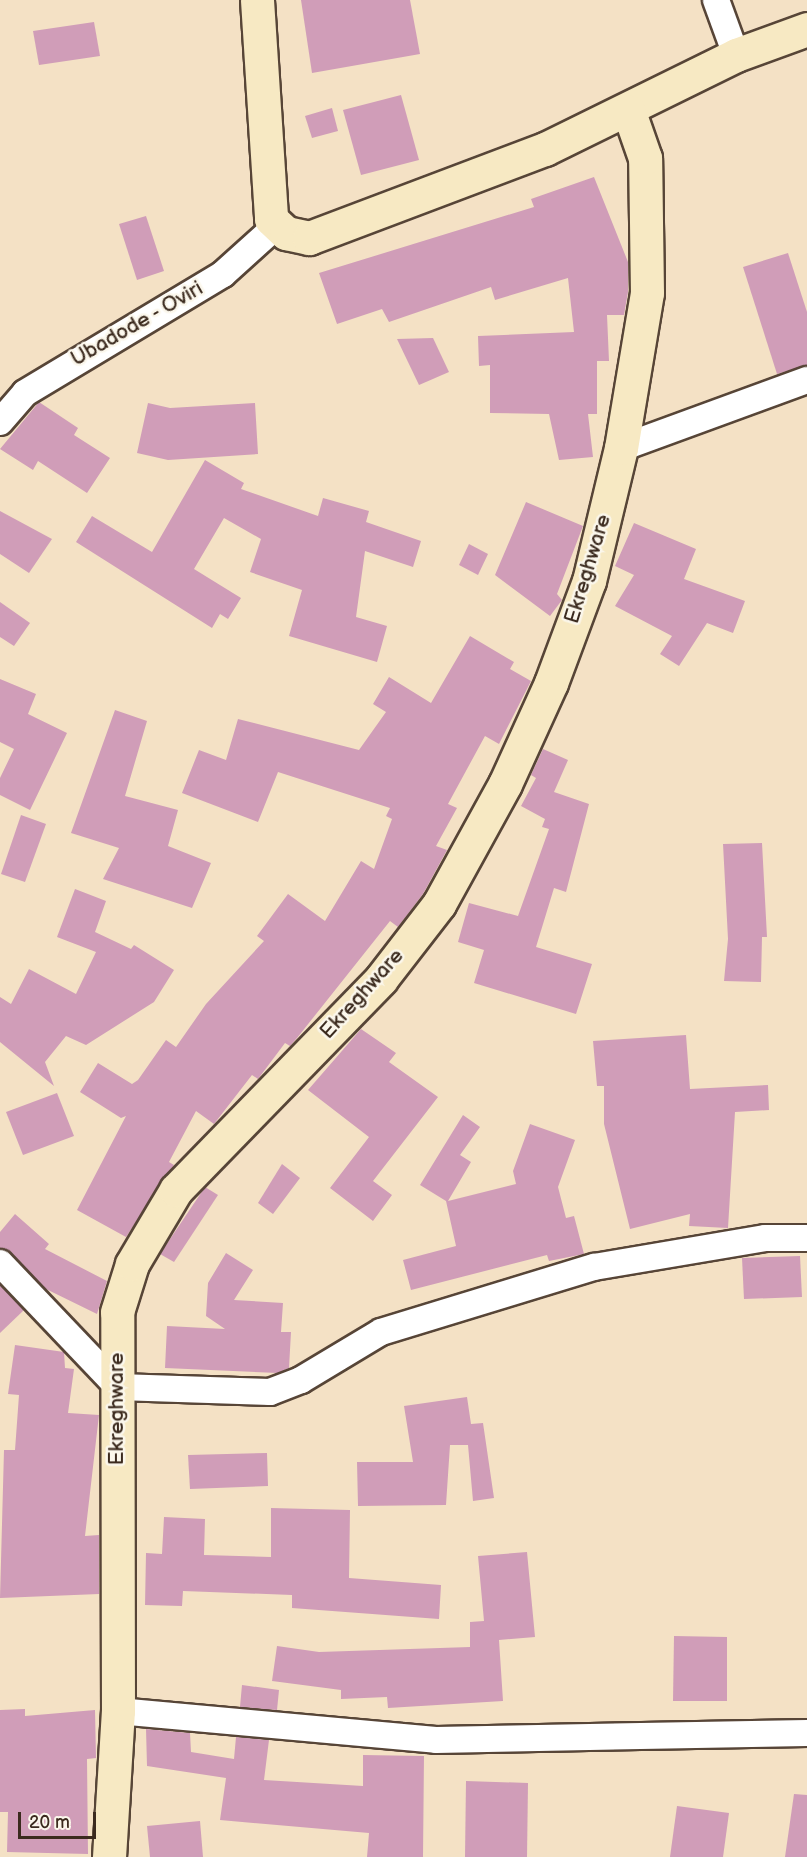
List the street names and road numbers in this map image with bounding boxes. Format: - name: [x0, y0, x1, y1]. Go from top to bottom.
- street label: Ubadode - Oviri: [66, 276, 208, 372]
- street label: Ekreghware: [559, 511, 617, 627]
- street label: Ekreghware: [315, 944, 409, 1044]
- street label: Ekreghware: [104, 1353, 130, 1465]

